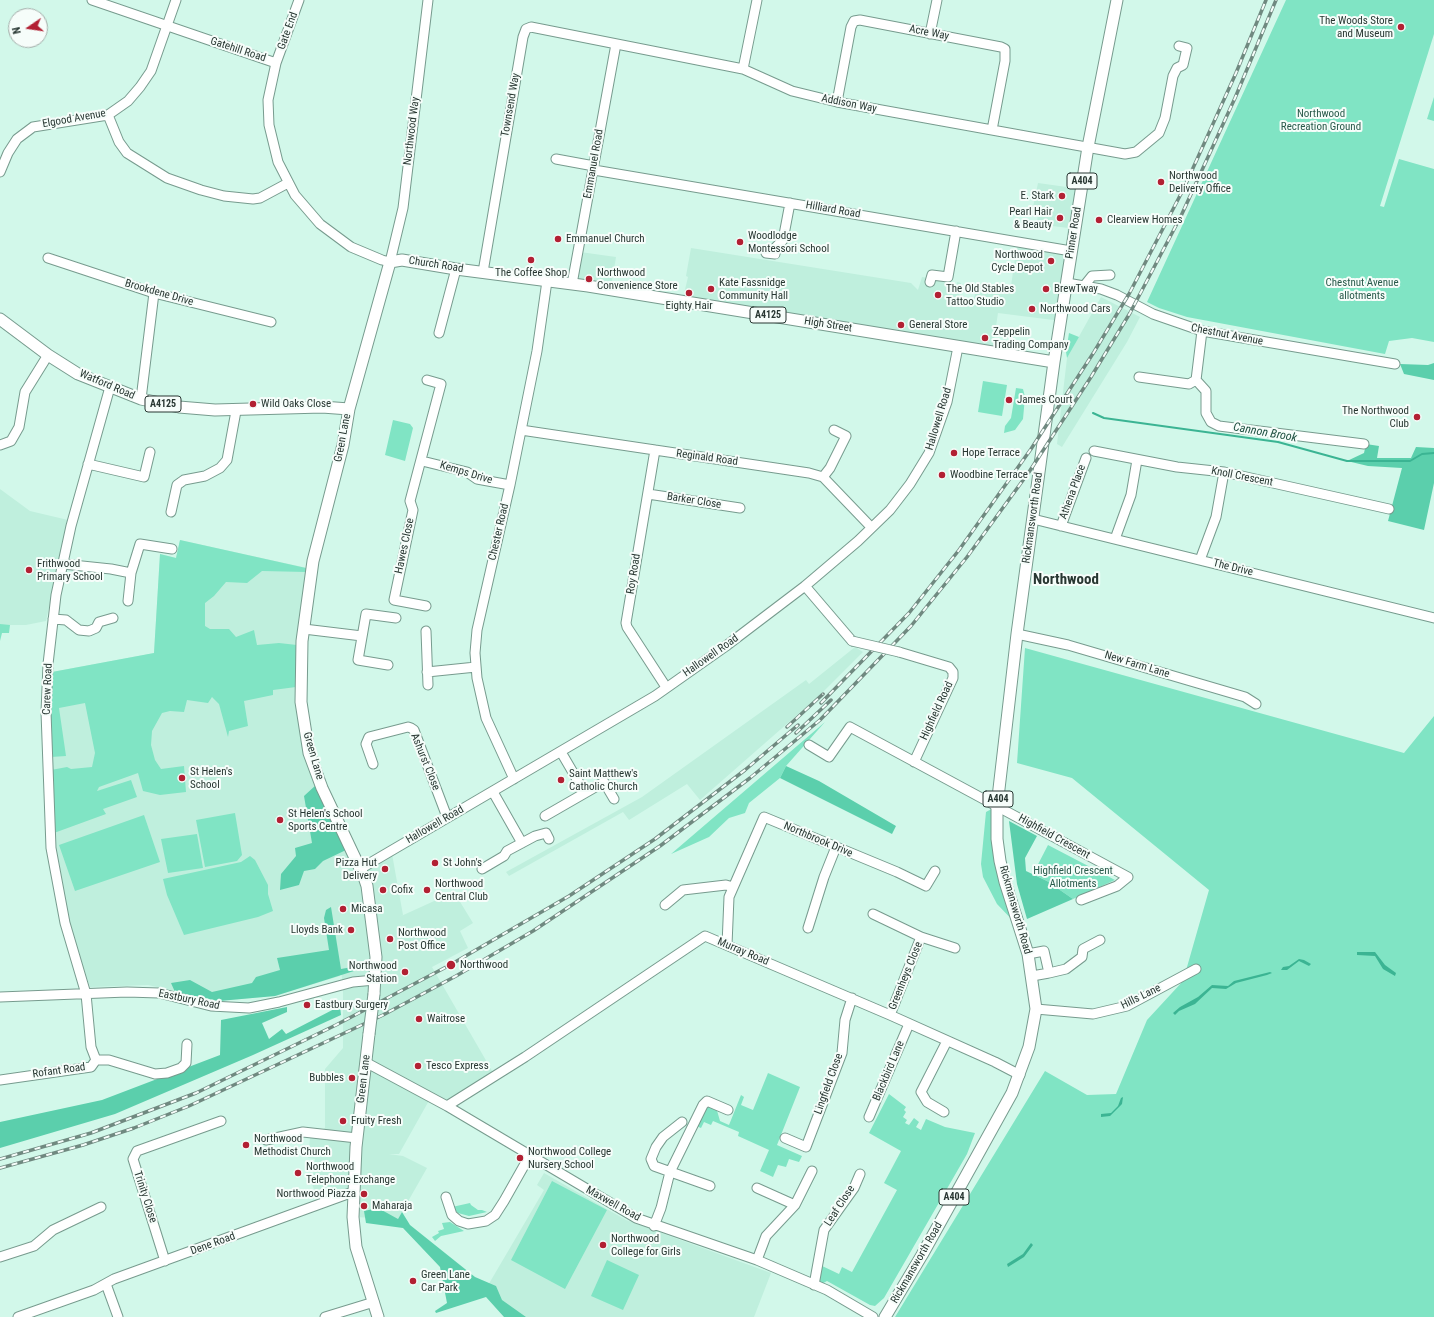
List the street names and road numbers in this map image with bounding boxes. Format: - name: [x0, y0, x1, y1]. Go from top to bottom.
- street label: Gate End: [275, 10, 301, 52]
- street label: Acre Way: [908, 23, 950, 43]
- street label: Gatehill Road: [209, 35, 267, 65]
- street label: Townsend Way: [499, 72, 523, 138]
- street label: Addison Way: [820, 92, 878, 116]
- street label: Northwood Way: [401, 96, 423, 166]
- street label: Elgood Avenue: [41, 107, 107, 131]
- street label: Emmanuel Road: [581, 128, 607, 200]
- road number: A404: [1067, 173, 1097, 189]
- street label: Hilliard Road: [805, 199, 861, 221]
- street label: Pinner Road: [1063, 206, 1085, 260]
- street label: Church Road: [408, 254, 464, 276]
- street label: Brookdene Drive: [123, 277, 195, 309]
- road number: A4125: [750, 307, 786, 323]
- street label: High Street: [803, 315, 853, 335]
- street label: Chestnut Avenue: [1190, 322, 1264, 348]
- street label: Watford Road: [77, 367, 137, 403]
- street label: Hallowell Road: [923, 386, 955, 452]
- road number: A4125: [145, 396, 181, 412]
- street label: Green Lane: [332, 413, 354, 463]
- street label: Reginald Road: [675, 447, 739, 469]
- street label: Kemps Drive: [438, 459, 494, 487]
- street label: Athena Place: [1057, 463, 1089, 521]
- street label: Knoll Crescent: [1210, 465, 1274, 489]
- street label: Rickmansworth Road: [1020, 472, 1046, 564]
- street label: Barker Close: [666, 490, 722, 512]
- street label: Chester Road: [486, 502, 512, 562]
- street label: Hawes Close: [393, 517, 417, 575]
- street label: Roy Road: [624, 553, 644, 595]
- street label: The Drive: [1212, 557, 1254, 579]
- street label: Hallowell Road: [681, 632, 741, 680]
- street label: New Farm Lane: [1103, 649, 1171, 681]
- street label: Carew Road: [41, 663, 55, 715]
- street label: Highfield Road: [918, 680, 956, 742]
- street label: Green Lane: [300, 731, 326, 781]
- street label: Ashurst Close: [408, 731, 442, 793]
- road number: A404: [983, 791, 1013, 807]
- street label: Hallowell Road: [404, 803, 466, 847]
- street label: Highfield Crescent: [1016, 812, 1092, 862]
- street label: Northbrook Drive: [782, 820, 854, 860]
- street label: Rickmansworth Road: [996, 864, 1034, 956]
- street label: Murray Road: [715, 935, 771, 969]
- street label: Greenheys Close: [886, 940, 926, 1012]
- street label: Hills Lane: [1119, 982, 1163, 1012]
- street label: Eastbury Road: [157, 987, 221, 1013]
- street label: Blackbird Lane: [870, 1039, 908, 1103]
- street label: Lingfield Close: [812, 1052, 846, 1116]
- street label: Green Lane: [354, 1054, 374, 1104]
- street label: Rofant Road: [32, 1061, 86, 1081]
- street label: Trinity Close: [130, 1169, 160, 1225]
- street label: Leaf Close: [822, 1183, 858, 1229]
- street label: Maxwell Road: [583, 1184, 643, 1224]
- road number: A404: [939, 1189, 969, 1205]
- street label: Rickmansworth Road: [888, 1220, 946, 1306]
- street label: Dene Road: [189, 1230, 237, 1258]

